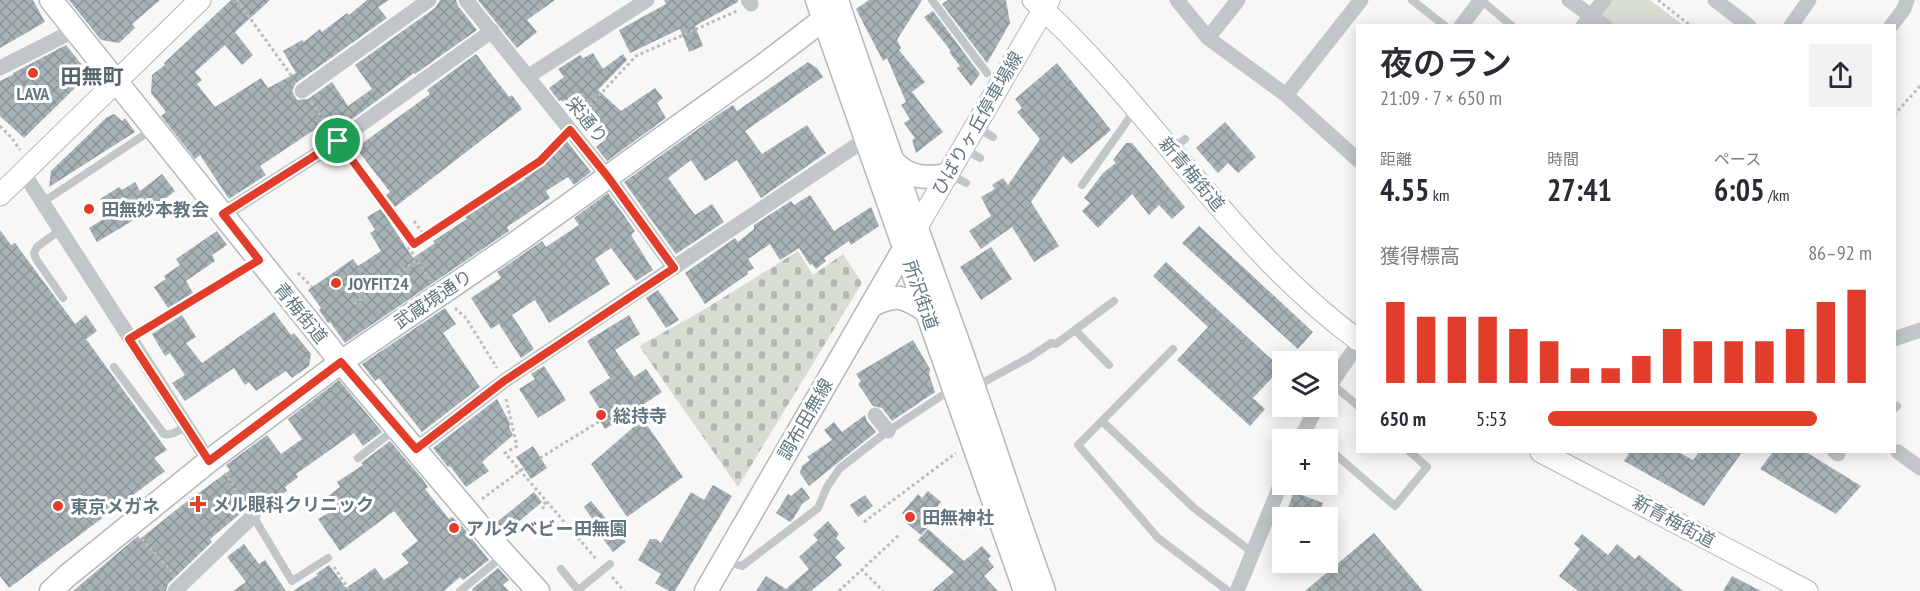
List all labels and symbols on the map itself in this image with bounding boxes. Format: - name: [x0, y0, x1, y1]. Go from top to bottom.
- street label: ひばりヶ丘停車場線: [927, 47, 1027, 199]
- district label: 田無町: [61, 63, 124, 90]
- marker: LAVA: [26, 66, 40, 80]
- place label: LAVA: [17, 82, 50, 105]
- street label: 栄通り: [561, 92, 613, 148]
- pin: [312, 115, 363, 166]
- street label: 新青梅街道: [1154, 132, 1230, 216]
- place label: 田無妙本教会: [101, 198, 209, 221]
- marker: 田無妙本教会: [82, 202, 96, 216]
- street label: 所沢街道: [898, 257, 944, 333]
- street label: 武蔵境通り: [389, 264, 477, 334]
- place label: JOYFIT24: [347, 272, 409, 295]
- marker: JOYFIT24: [329, 276, 343, 290]
- street label: 青梅街道: [269, 278, 333, 348]
- street label: 調布田無線: [773, 374, 837, 464]
- place label: 総持寺: [613, 404, 667, 427]
- marker: 総持寺: [594, 408, 608, 422]
- street label: 新青梅街道: [1629, 490, 1719, 552]
- place label: メル眼科クリニック: [212, 493, 374, 516]
- place label: 東京メガネ: [70, 495, 160, 518]
- marker: メル眼科クリニック: [189, 495, 207, 513]
- marker: 東京メガネ: [51, 499, 65, 513]
- place label: 田無神社: [922, 506, 994, 529]
- marker: 田無神社: [903, 510, 917, 524]
- place label: アルタベビー田無園: [466, 517, 628, 540]
- marker: アルタベビー田無園: [447, 521, 461, 535]

